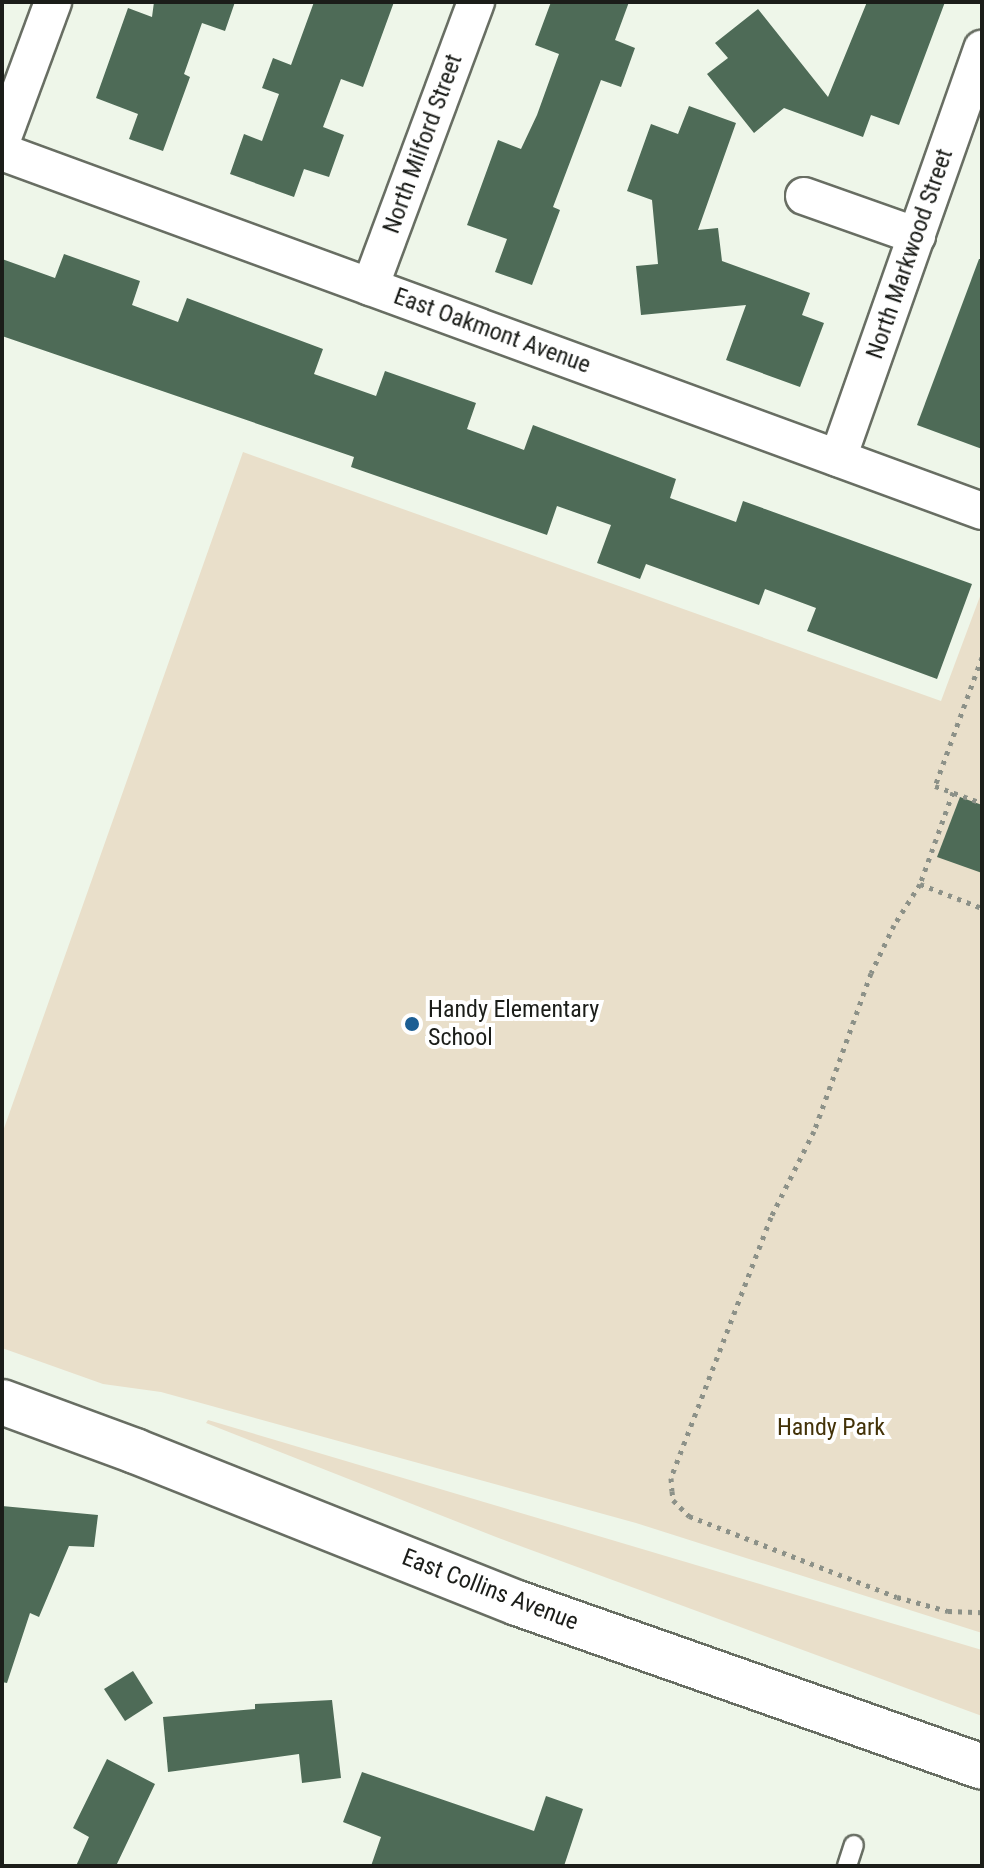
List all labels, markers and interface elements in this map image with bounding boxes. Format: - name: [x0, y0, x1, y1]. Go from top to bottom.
- street label: North Milford Street: [377, 50, 469, 238]
- street label: North Markwood Street: [861, 145, 959, 363]
- street label: East Oakmont Avenue: [390, 282, 594, 380]
- place label: Handy Elementary School: [428, 996, 599, 1052]
- marker: Handy Elementary School: [403, 1015, 421, 1033]
- park label: Handy Park: [777, 1414, 885, 1442]
- street label: East Collins Avenue: [398, 1543, 582, 1637]

